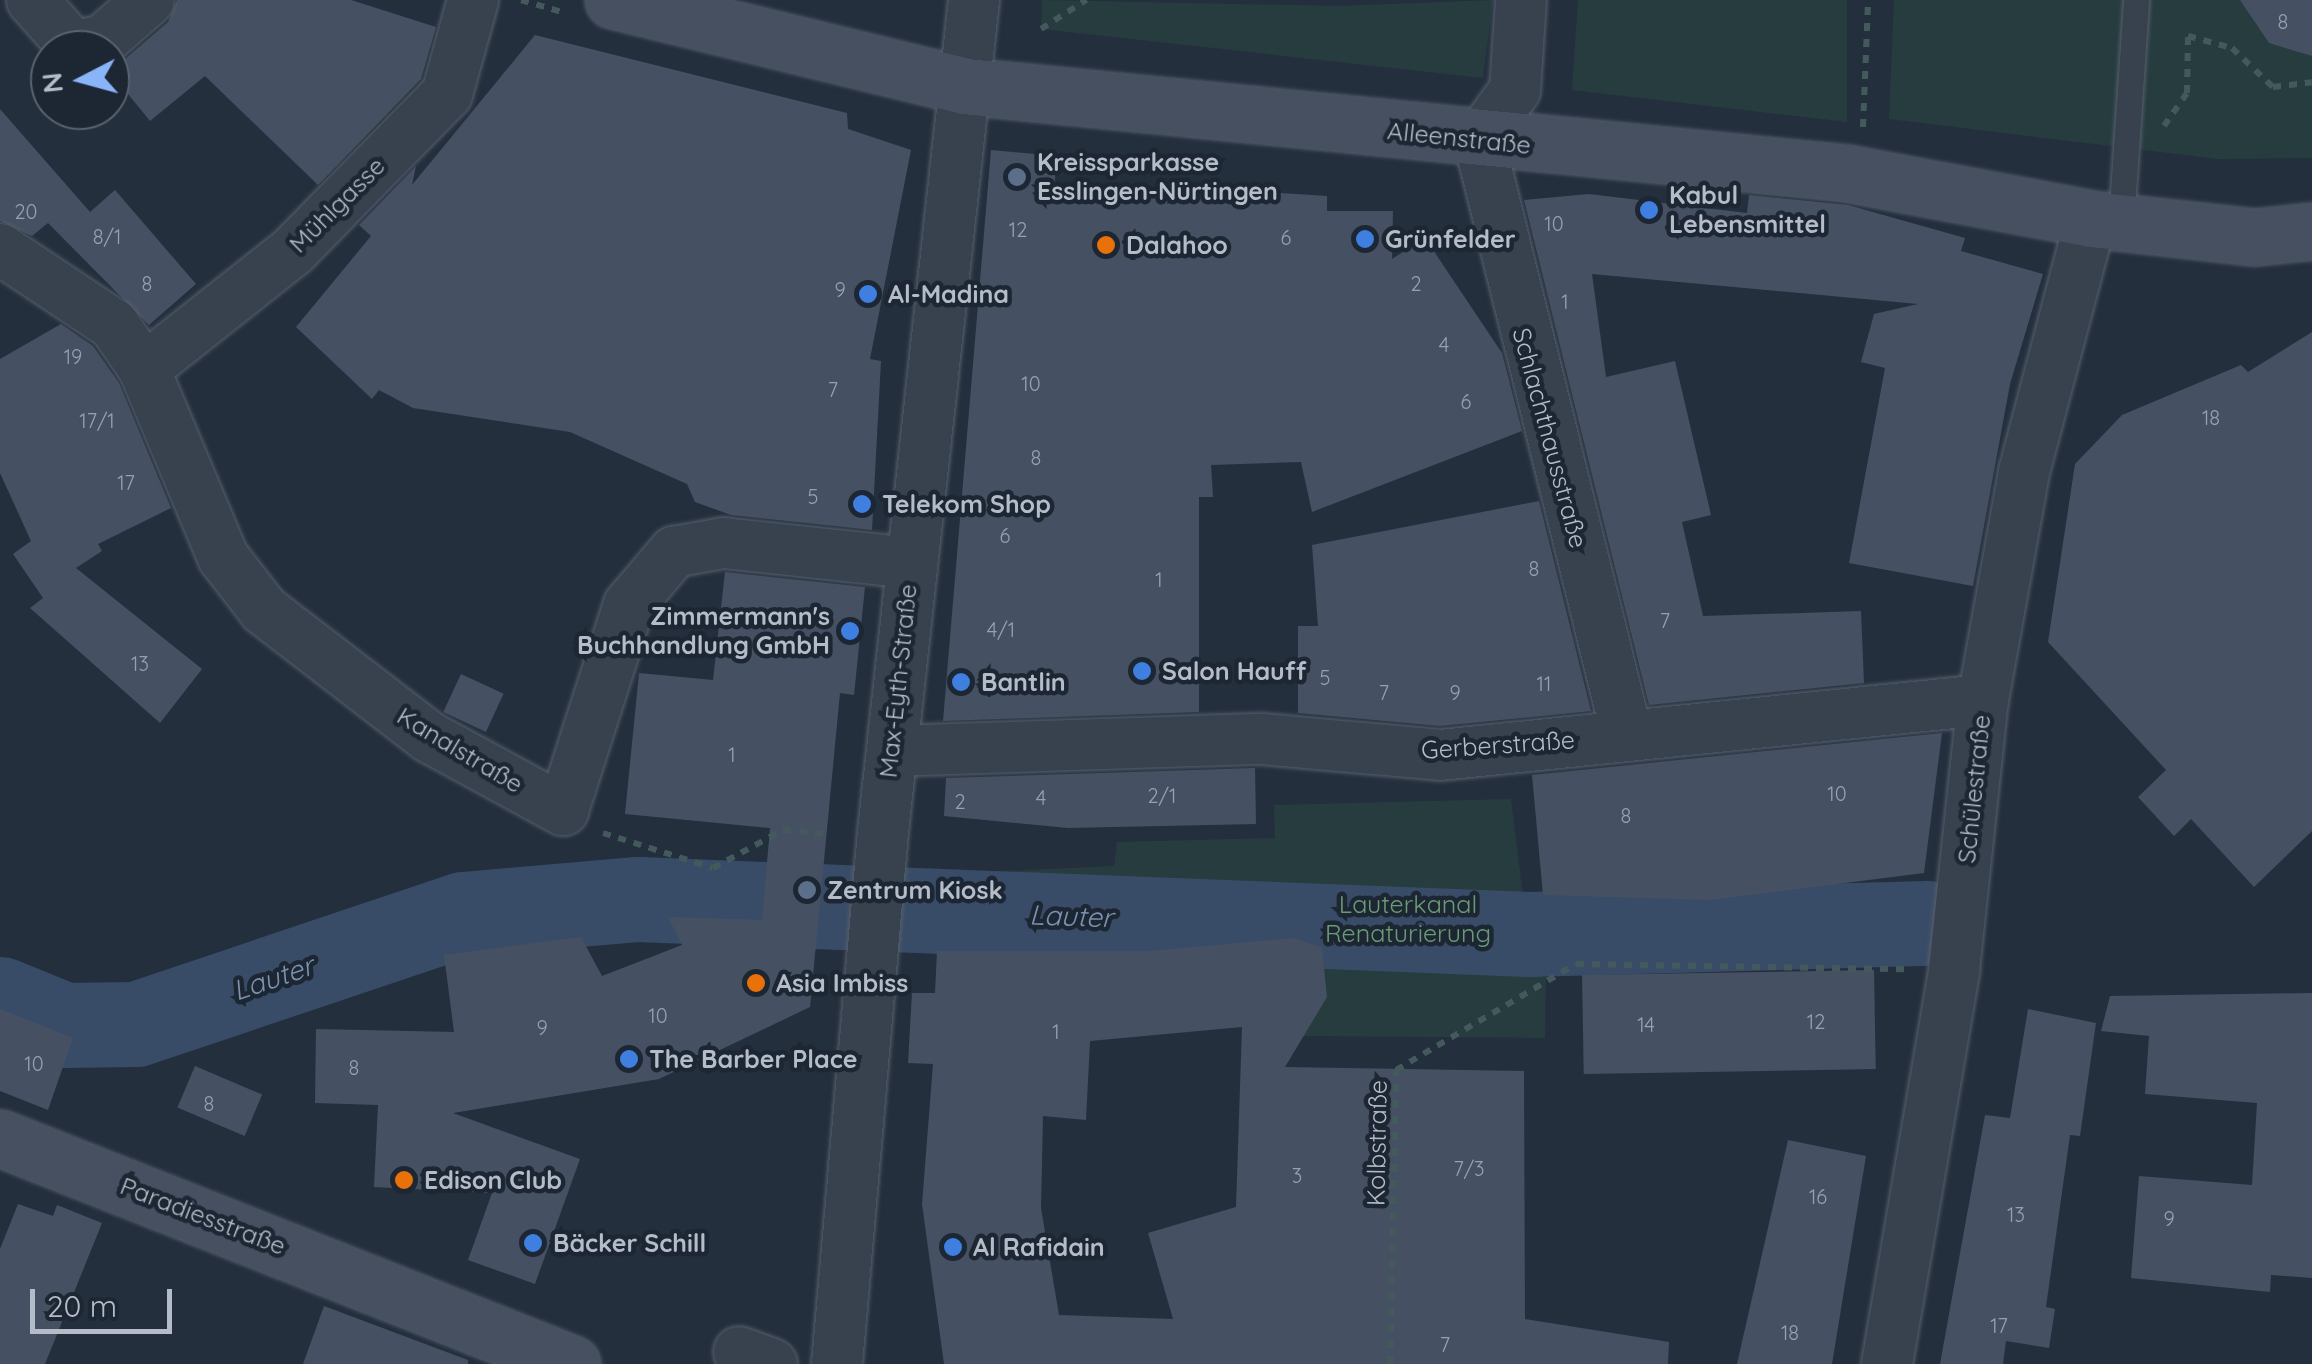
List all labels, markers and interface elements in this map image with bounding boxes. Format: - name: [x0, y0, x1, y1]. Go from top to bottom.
- house number: 8: [2278, 9, 2288, 33]
- north arrow: [30, 30, 130, 130]
- text: N: [33, 71, 70, 95]
- street label: Alleenstraße: [1386, 116, 1532, 160]
- place label: Kreissparkasse Esslingen-Nürtingen: [1037, 148, 1278, 207]
- street label: Mühlgasse: [283, 151, 391, 259]
- marker: Kreissparkasse Esslingen-Nürtingen: [1006, 166, 1028, 188]
- place label: Kabul Lebensmittel: [1669, 181, 1826, 240]
- house number: 20: [15, 199, 37, 223]
- marker: Kabul Lebensmittel: [1638, 199, 1660, 221]
- house number: 10: [1544, 211, 1564, 235]
- house number: 12: [1009, 217, 1027, 241]
- house number: 8/1: [93, 224, 121, 248]
- place label: Grünfelder: [1385, 224, 1516, 254]
- house number: 6: [1281, 225, 1291, 249]
- marker: Grünfelder: [1354, 228, 1376, 250]
- place label: Dalahoo: [1126, 230, 1228, 260]
- marker: Dalahoo: [1095, 234, 1117, 256]
- house number: 8: [142, 271, 152, 295]
- house number: 2: [1410, 271, 1422, 295]
- house number: 9: [834, 277, 846, 301]
- place label: Al-Madina: [888, 279, 1009, 309]
- marker: Al-Madina: [857, 283, 879, 305]
- house number: 1: [1561, 289, 1569, 313]
- street label: Schlachthausstraße: [1506, 325, 1594, 551]
- house number: 4: [1439, 332, 1449, 356]
- house number: 19: [64, 344, 82, 368]
- house number: 10: [1021, 371, 1041, 395]
- house number: 7: [828, 377, 838, 401]
- house number: 6: [1461, 389, 1471, 413]
- house number: 18: [2202, 405, 2220, 429]
- house number: 17/1: [79, 408, 115, 432]
- house number: 8: [1031, 445, 1041, 469]
- house number: 17: [117, 470, 135, 494]
- house number: 5: [808, 484, 818, 508]
- place label: Telekom Shop: [882, 489, 1051, 519]
- marker: Telekom Shop: [851, 493, 873, 515]
- house number: 6: [1000, 523, 1010, 547]
- house number: 8: [1529, 556, 1539, 580]
- house number: 1: [1155, 567, 1163, 591]
- street label: Max-Eyth-Straße: [873, 583, 923, 779]
- place label: Zimmermann's Buchhandlung GmbH: [577, 602, 830, 661]
- house number: 7: [1660, 608, 1670, 632]
- house number: 4/1: [987, 617, 1015, 641]
- marker: Zimmermann's Buchhandlung GmbH: [839, 620, 861, 642]
- house number: 13: [131, 651, 149, 675]
- place label: Salon Hauff: [1162, 656, 1307, 686]
- marker: Salon Hauff: [1131, 660, 1153, 682]
- house number: 5: [1320, 665, 1330, 689]
- place label: Bantlin: [981, 667, 1066, 697]
- marker: Bantlin: [950, 671, 972, 693]
- house number: 11: [1537, 671, 1551, 695]
- house number: 7: [1379, 680, 1389, 704]
- house number: 9: [1449, 680, 1461, 704]
- street label: Kanalstraße: [392, 701, 528, 799]
- street label: Schülestraße: [1951, 713, 1997, 865]
- street label: Gerberstraße: [1420, 725, 1576, 765]
- house number: 1: [728, 742, 736, 766]
- house number: 10: [1827, 781, 1847, 805]
- house number: 2/1: [1148, 783, 1176, 807]
- house number: 4: [1036, 785, 1046, 809]
- house number: 2: [954, 789, 966, 813]
- house number: 8: [1621, 803, 1631, 827]
- place label: Zentrum Kiosk: [827, 875, 1003, 905]
- marker: Zentrum Kiosk: [796, 879, 818, 901]
- park label: Lauterkanal Renaturierung: [1325, 890, 1491, 949]
- water label: Lauter: [1029, 898, 1113, 934]
- water label: Lauter: [228, 949, 318, 1007]
- place label: Asia Imbiss: [776, 968, 908, 998]
- marker: Asia Imbiss: [745, 972, 767, 994]
- house number: 10: [648, 1003, 668, 1027]
- house number: 12: [1807, 1009, 1825, 1033]
- house number: 14: [1637, 1012, 1655, 1036]
- house number: 9: [536, 1015, 548, 1039]
- house number: 1: [1052, 1019, 1060, 1043]
- place label: The Barber Place: [649, 1044, 858, 1074]
- marker: The Barber Place: [618, 1048, 640, 1070]
- house number: 10: [24, 1051, 44, 1075]
- house number: 8: [349, 1055, 359, 1079]
- street label: Kolbstraße: [1361, 1080, 1393, 1206]
- house number: 8: [204, 1091, 214, 1115]
- house number: 7/3: [1453, 1156, 1485, 1180]
- house number: 3: [1292, 1163, 1302, 1187]
- place label: Edison Club: [424, 1165, 562, 1195]
- marker: Edison Club: [393, 1169, 415, 1191]
- street label: Paradiesstraße: [116, 1171, 290, 1261]
- house number: 16: [1809, 1184, 1827, 1208]
- house number: 13: [2007, 1202, 2025, 1226]
- house number: 9: [2163, 1206, 2175, 1230]
- place label: Bäcker Schill: [553, 1228, 706, 1258]
- marker: Bäcker Schill: [522, 1232, 544, 1254]
- place label: Al Rafidain: [973, 1232, 1105, 1262]
- marker: Al Rafidain: [942, 1236, 964, 1258]
- scale bar: [35, 1269, 178, 1331]
- text: 20 m: [47, 1287, 117, 1325]
- house number: 17: [1990, 1313, 2008, 1337]
- house number: 18: [1781, 1320, 1799, 1344]
- house number: 7: [1440, 1332, 1450, 1356]

